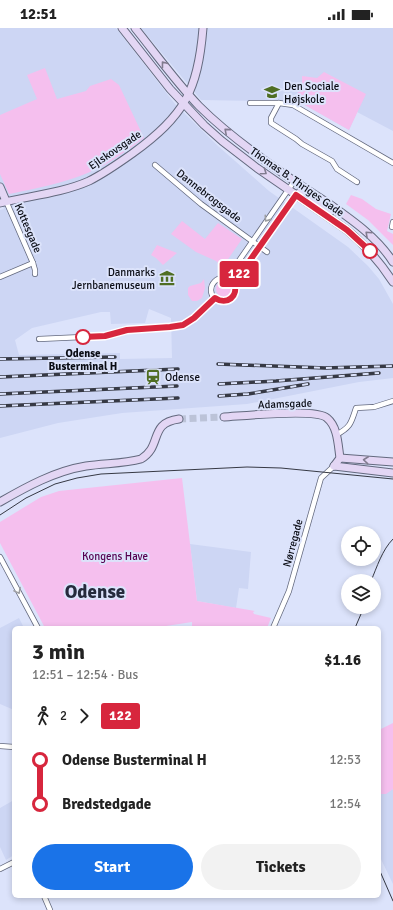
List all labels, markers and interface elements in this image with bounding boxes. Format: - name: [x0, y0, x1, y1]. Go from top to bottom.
- text: 12:51: [20, 5, 57, 23]
- one-way arrow: [162, 62, 169, 69]
- place label: Den Sociale Højskole: [284, 80, 339, 106]
- school or university icon: Den Sociale Højskole: [263, 83, 281, 101]
- street label: Ejlskovsgade: [86, 128, 144, 172]
- one-way arrow: [225, 129, 232, 136]
- street label: Thomas B. Thriges Gade: [247, 145, 347, 219]
- street label: Dannebrogsgade: [174, 167, 244, 225]
- one-way arrow: [260, 167, 267, 175]
- street label: Kottesgade: [12, 201, 44, 255]
- one-way arrow: [265, 215, 272, 222]
- one-way arrow: [365, 231, 373, 239]
- unlabelled marker: [362, 243, 378, 259]
- line badge: 122: [216, 261, 262, 287]
- text: 122: [228, 265, 250, 282]
- place label: Danmarks Jernbanemuseum: [72, 266, 155, 292]
- museum icon: Danmarks Jernbanemuseum: [158, 269, 176, 287]
- marker: Odense Busterminal H: [75, 329, 91, 345]
- place label: Odense Busterminal H: [49, 347, 117, 373]
- station icon: Odense: [144, 368, 162, 386]
- place label: Odense: [165, 371, 200, 384]
- street label: Adamsgade: [258, 397, 312, 411]
- one-way arrow: [363, 455, 369, 464]
- street label: Nørregade: [280, 518, 306, 568]
- map controls: [341, 526, 381, 614]
- button: locate: [341, 526, 381, 566]
- park label: Kongens Have: [82, 550, 148, 563]
- button: layers: [341, 574, 381, 614]
- district label: Odense: [65, 580, 125, 604]
- one-way arrow: [14, 587, 21, 594]
- text: 3 min: [32, 638, 85, 665]
- text: $1.16: [324, 651, 361, 669]
- text: 12:51 – 12:54 · Bus: [32, 667, 138, 683]
- icon: walk: [32, 705, 54, 727]
- icon: forward: [73, 705, 95, 727]
- text: 122: [109, 707, 132, 724]
- text: 2: [60, 708, 67, 724]
- text: Odense Busterminal H: [62, 751, 207, 769]
- text: 12:53: [329, 752, 361, 768]
- text: Bredstedgade: [62, 795, 151, 813]
- text: 12:54: [329, 796, 361, 812]
- button: Start: [32, 844, 193, 890]
- button: Tickets: [201, 844, 361, 890]

